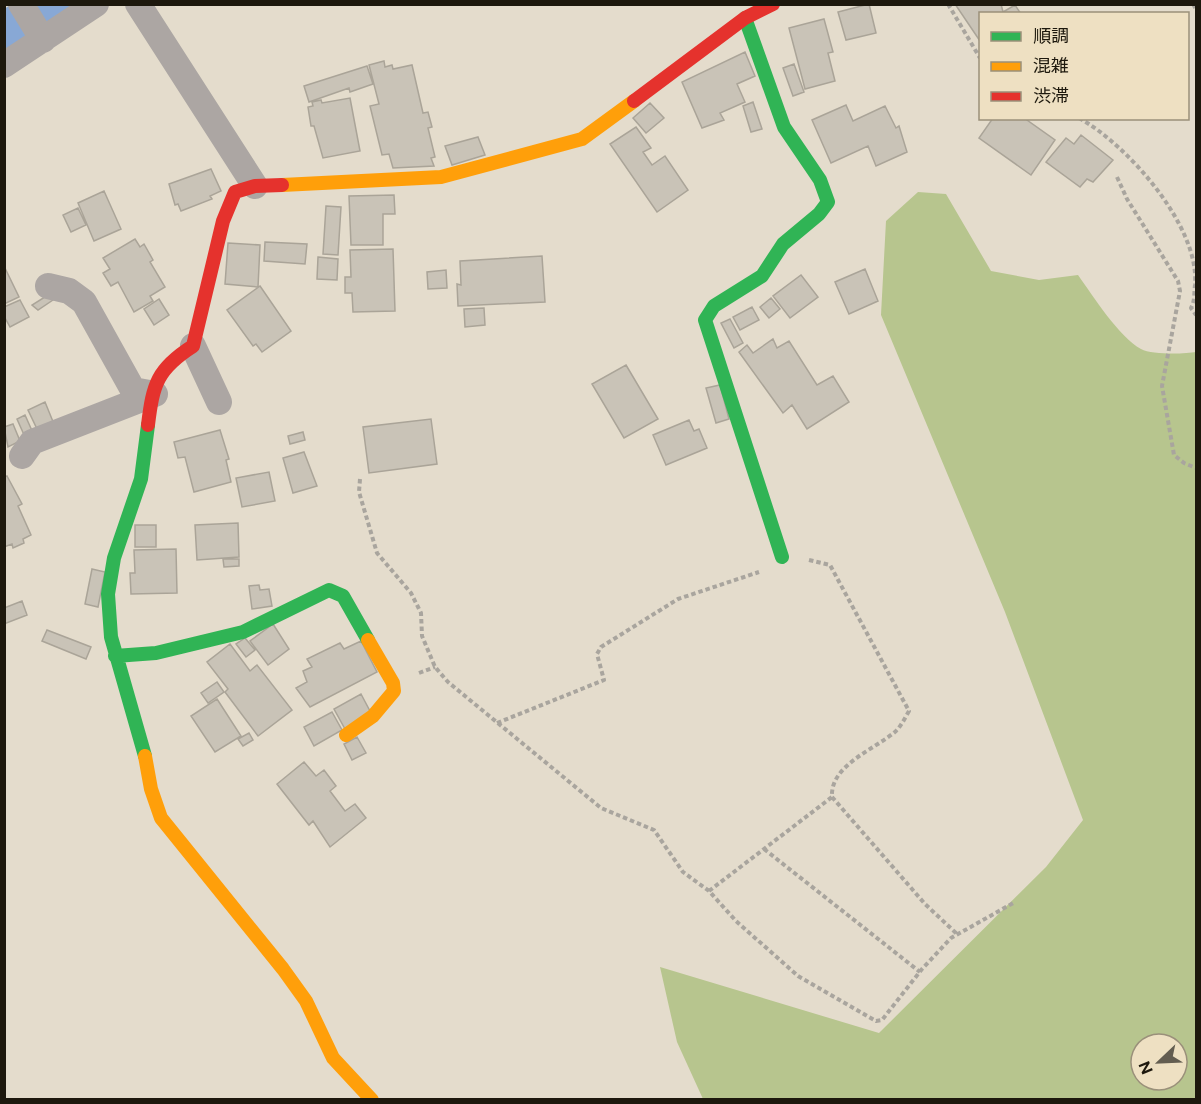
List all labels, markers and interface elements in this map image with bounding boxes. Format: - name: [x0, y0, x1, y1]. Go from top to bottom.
- legend: [979, 12, 1189, 120]
- text: 順調: [1033, 25, 1069, 47]
- text: 混雑: [1033, 55, 1069, 77]
- text: 渋滞: [1033, 85, 1069, 107]
- north arrow: [1129, 1032, 1189, 1092]
- text: N: [1134, 1058, 1157, 1077]

